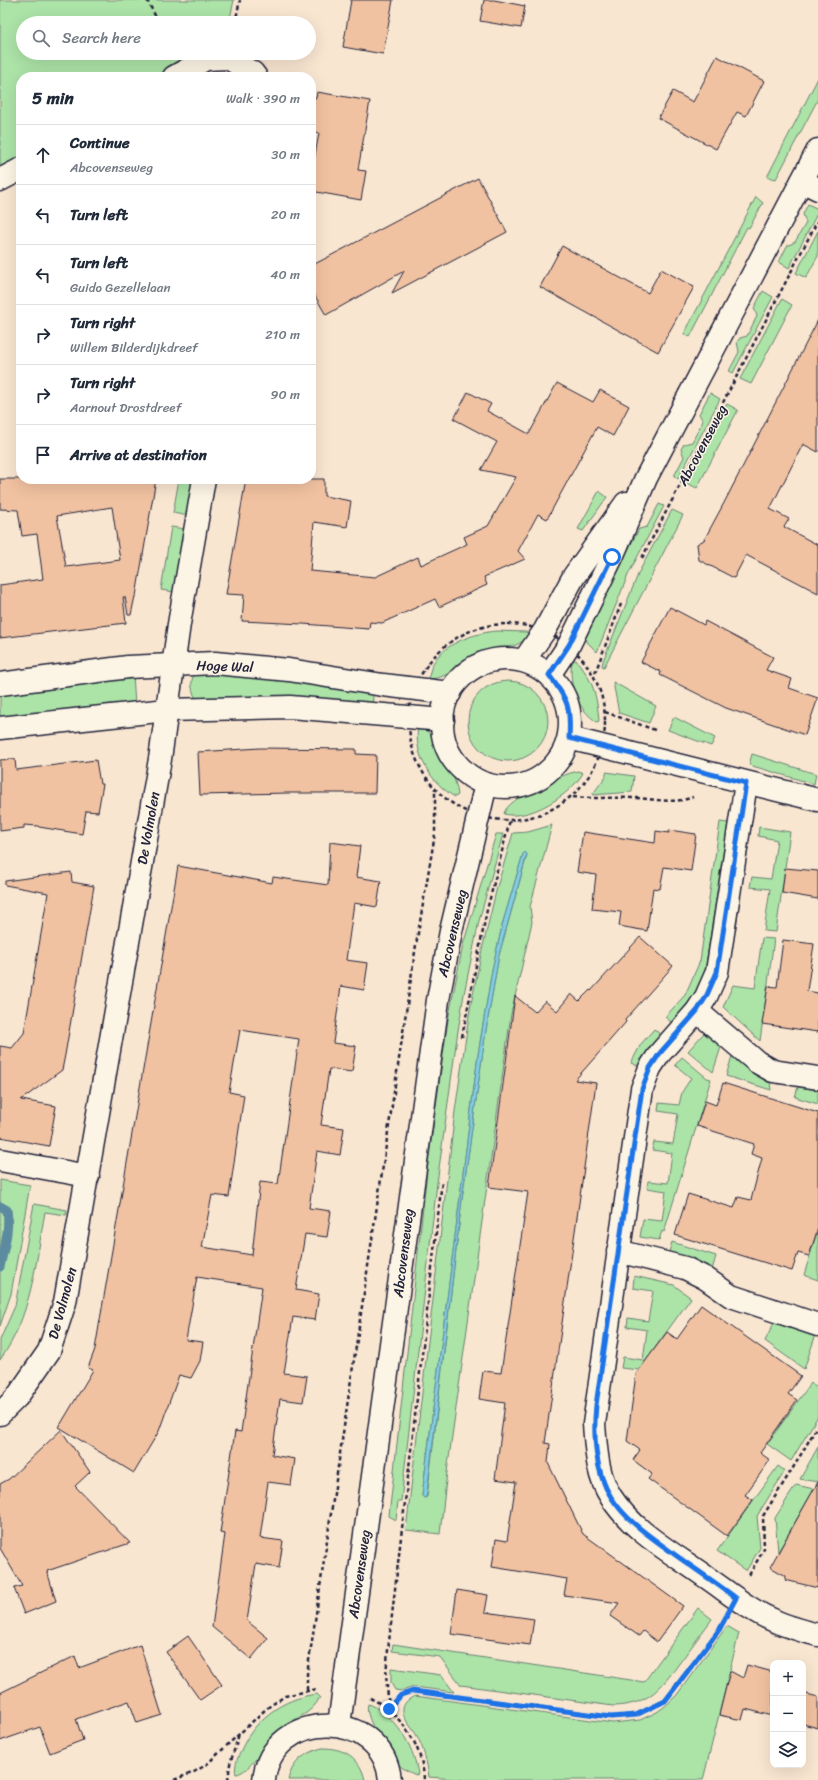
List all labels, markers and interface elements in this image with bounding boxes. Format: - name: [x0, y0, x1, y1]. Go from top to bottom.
- search box: [16, 16, 316, 60]
- text: Search here: [62, 25, 141, 51]
- icon: search: [30, 27, 52, 49]
- text: 5 min: [32, 83, 74, 113]
- text: Walk · 390 m: [226, 87, 300, 110]
- text: Continue: [70, 130, 130, 156]
- text: 30 m: [271, 143, 300, 166]
- icon: ahead: [32, 144, 54, 166]
- text: Abcovenseweg: [70, 156, 153, 179]
- text: Turn left: [70, 202, 128, 228]
- text: 20 m: [271, 203, 300, 226]
- icon: left: [32, 204, 54, 226]
- text: Turn left: [70, 250, 128, 276]
- text: 40 m: [270, 263, 300, 286]
- icon: left: [32, 264, 54, 286]
- text: Guido Gezellelaan: [70, 276, 170, 299]
- text: Turn right: [70, 310, 135, 336]
- text: 210 m: [265, 323, 300, 346]
- icon: right: [32, 324, 54, 346]
- text: Willem Bilderdijkdreef: [70, 336, 198, 359]
- text: Turn right: [70, 370, 135, 396]
- text: 90 m: [270, 383, 300, 406]
- icon: right: [32, 384, 54, 406]
- text: Aarnout Drostdreef: [70, 396, 181, 419]
- street label: Abcovenseweg: [670, 400, 734, 491]
- text: Arrive at destination: [70, 442, 207, 468]
- icon: arrive: [32, 444, 54, 466]
- route start: [603, 548, 621, 566]
- street label: Hoge Wal: [196, 653, 255, 680]
- street label: De Volmolen: [130, 789, 167, 867]
- street label: Abcovenseweg: [430, 887, 475, 980]
- street label: Abcovenseweg: [386, 1207, 421, 1300]
- street label: De Volmolen: [41, 1264, 84, 1342]
- street label: Abcovenseweg: [341, 1528, 378, 1621]
- map controls: [770, 1660, 806, 1768]
- button: +: [770, 1660, 806, 1696]
- button: −: [770, 1696, 806, 1732]
- route end: [380, 1700, 398, 1718]
- button: layers: [770, 1732, 806, 1768]

